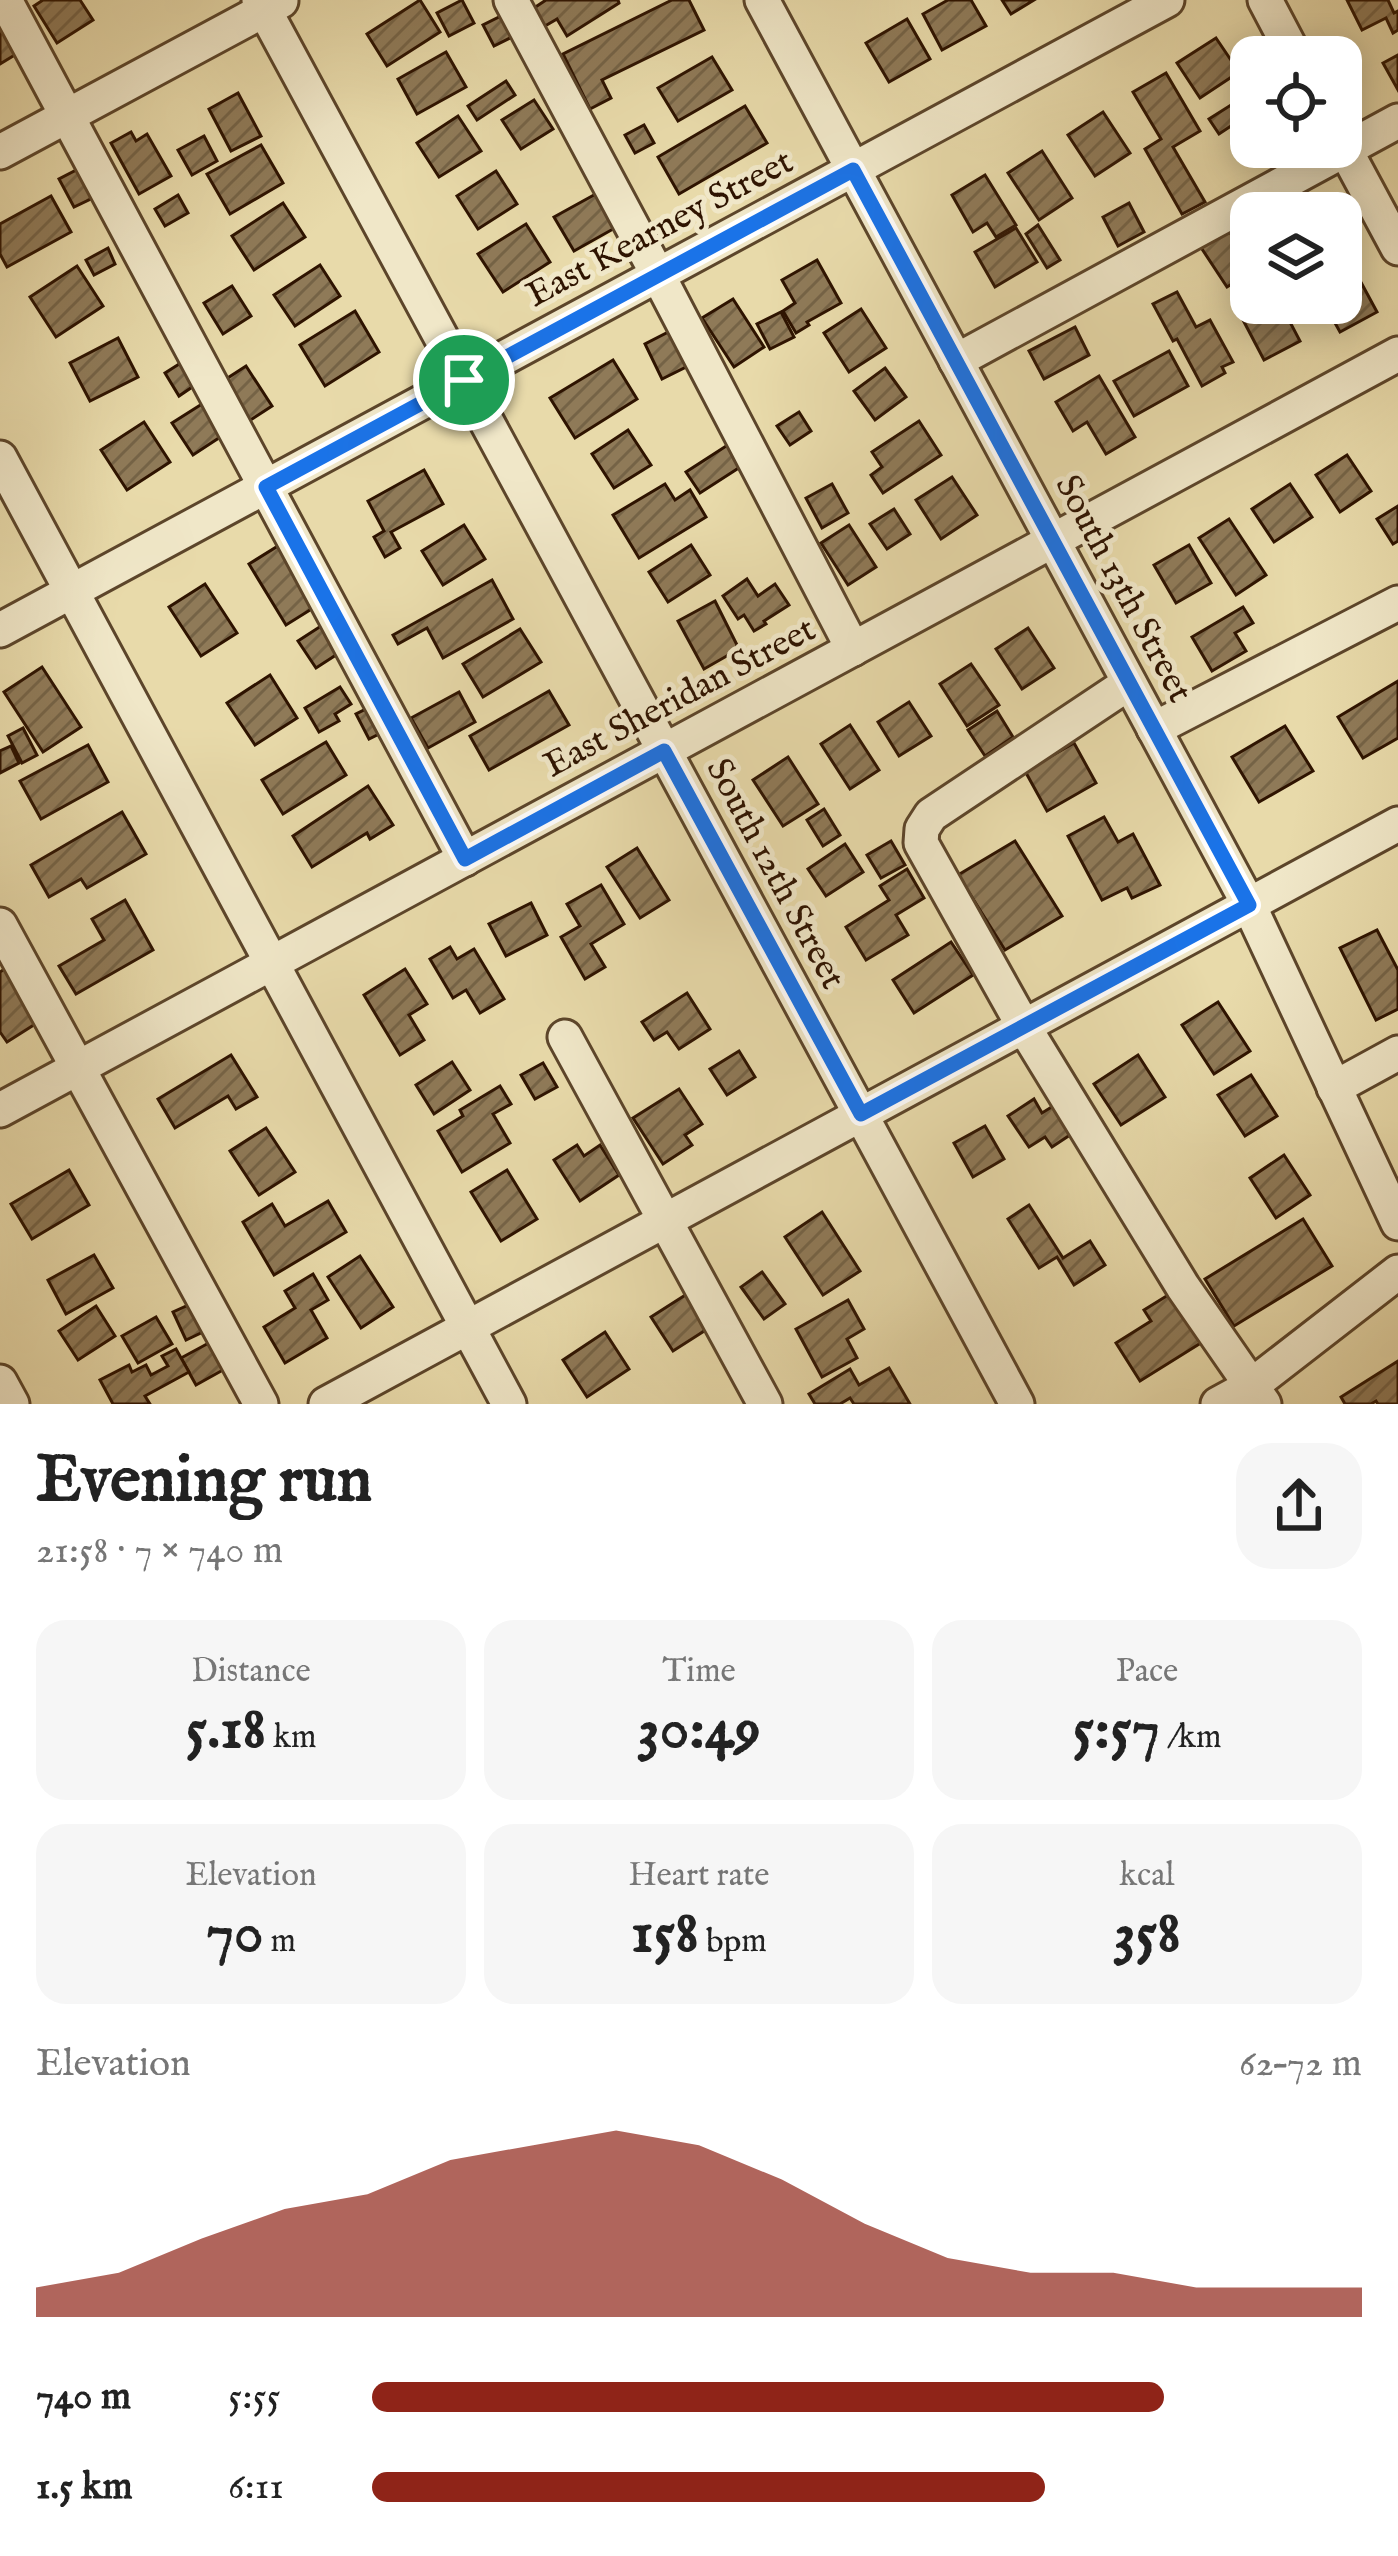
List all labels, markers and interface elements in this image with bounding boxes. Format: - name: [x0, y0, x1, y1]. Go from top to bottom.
- map controls: [1230, 36, 1362, 324]
- button: locate: [1230, 36, 1362, 168]
- street label: East Kearney Street: [519, 139, 801, 319]
- button: layers: [1230, 192, 1362, 324]
- pin: [413, 329, 515, 431]
- icon: arrive: [431, 347, 497, 413]
- street label: South 13th Street: [1044, 467, 1202, 711]
- street label: East Sheridan Street: [536, 607, 824, 789]
- street label: South 12th Street: [695, 751, 855, 997]
- text: Evening run: [36, 1440, 372, 1524]
- button: share: [1236, 1443, 1362, 1569]
- text: 21:58 · 7 × 740 m: [36, 1527, 283, 1576]
- text: Distance: [191, 1651, 311, 1693]
- text: Time: [662, 1651, 736, 1693]
- text: Pace: [1116, 1651, 1178, 1693]
- text: 5.18: [186, 1693, 266, 1769]
- text: 30:49: [637, 1693, 761, 1769]
- text: 5:57: [1073, 1693, 1160, 1769]
- text: km: [266, 1717, 316, 1759]
- text: /km: [1160, 1717, 1221, 1759]
- text: Elevation: [186, 1855, 316, 1897]
- text: Heart rate: [629, 1855, 769, 1897]
- text: kcal: [1120, 1855, 1175, 1897]
- text: 70: [206, 1897, 263, 1973]
- text: 158: [631, 1897, 699, 1973]
- text: 358: [1113, 1897, 1181, 1973]
- text: m: [263, 1921, 296, 1963]
- text: bpm: [699, 1921, 767, 1963]
- text: Elevation: [36, 2040, 191, 2089]
- text: 62–72 m: [1239, 2040, 1362, 2089]
- text: 740 m: [36, 2373, 131, 2422]
- text: 5:55: [228, 2373, 281, 2422]
- text: 1.5 km: [36, 2463, 133, 2512]
- text: 6:11: [228, 2463, 284, 2512]

